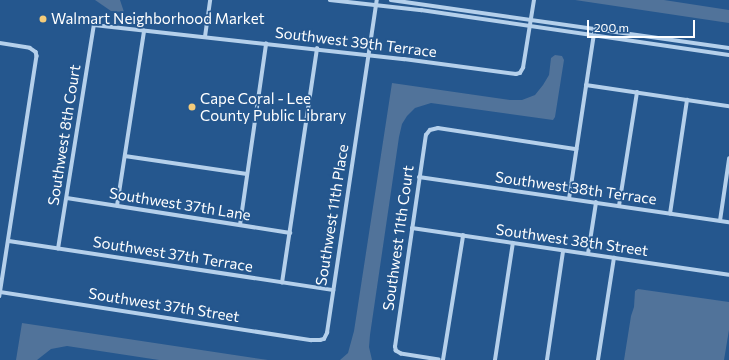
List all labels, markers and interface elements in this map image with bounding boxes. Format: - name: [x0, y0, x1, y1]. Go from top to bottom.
- place label: Walmart Neighborhood Market: [51, 10, 265, 28]
- scale bar: [589, 12, 697, 38]
- marker: Walmart Neighborhood Market: [38, 14, 48, 24]
- text: 200 m: [594, 20, 629, 34]
- street label: Southwest 39th Terrace: [274, 23, 438, 61]
- street label: Southwest 8th Court: [44, 63, 84, 207]
- place label: Cape Coral - Lee County Public Library: [200, 89, 346, 124]
- marker: Cape Coral - Lee County Public Library: [187, 102, 197, 112]
- street label: Southwest 11th Place: [312, 143, 352, 287]
- street label: Southwest 11th Court: [379, 164, 417, 312]
- street label: Southwest 38th Terrace: [494, 168, 658, 208]
- street label: Southwest 37th Lane: [108, 184, 252, 224]
- street label: Southwest 38th Street: [495, 220, 649, 260]
- street label: Southwest 37th Terrace: [92, 232, 254, 276]
- street label: Southwest 37th Street: [87, 284, 241, 326]

